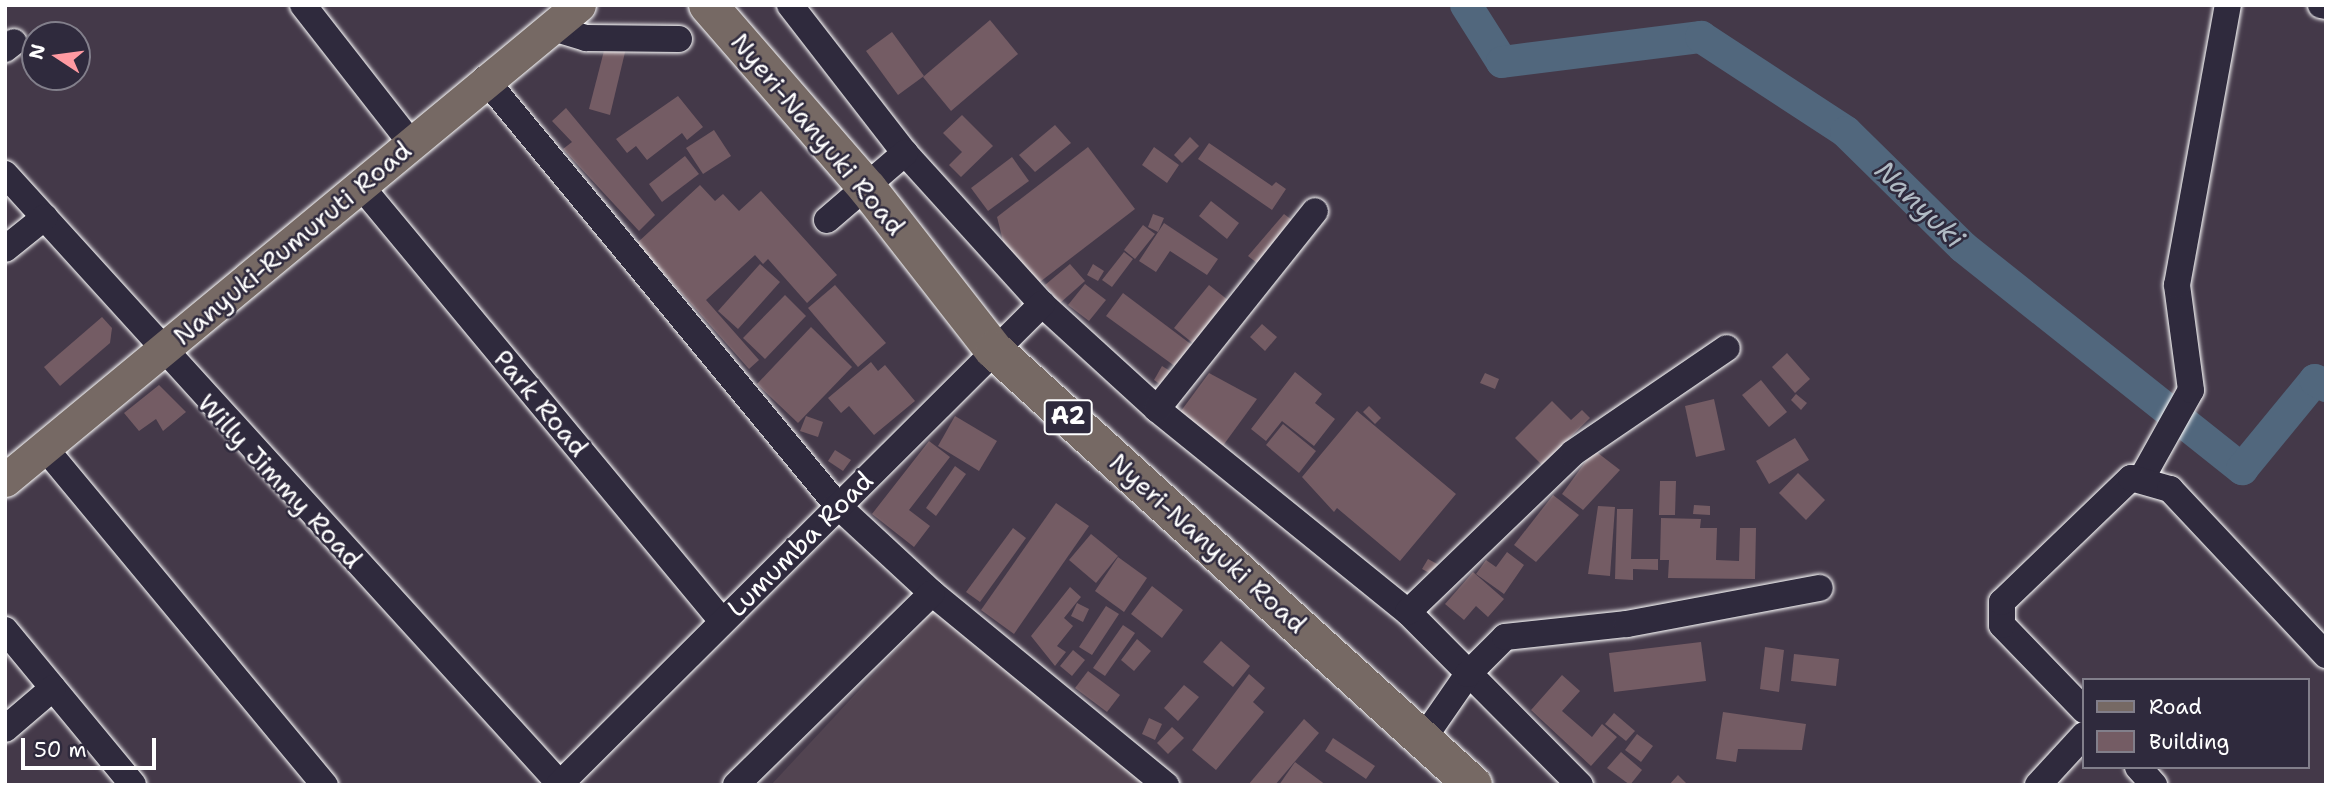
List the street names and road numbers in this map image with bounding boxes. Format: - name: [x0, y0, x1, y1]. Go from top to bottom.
- street label: Nyeri-Nanyuki Road: [724, 27, 912, 241]
- street label: Nanyuki-Rumuruti Road: [167, 134, 417, 352]
- street label: Park Road: [487, 343, 595, 463]
- street label: Willy Jimmy Road: [191, 387, 369, 575]
- road number: A2: [1044, 396, 1092, 438]
- street label: Nyeri-Nanyuki Road: [1103, 446, 1313, 640]
- street label: Lumumba Road: [721, 465, 879, 623]

